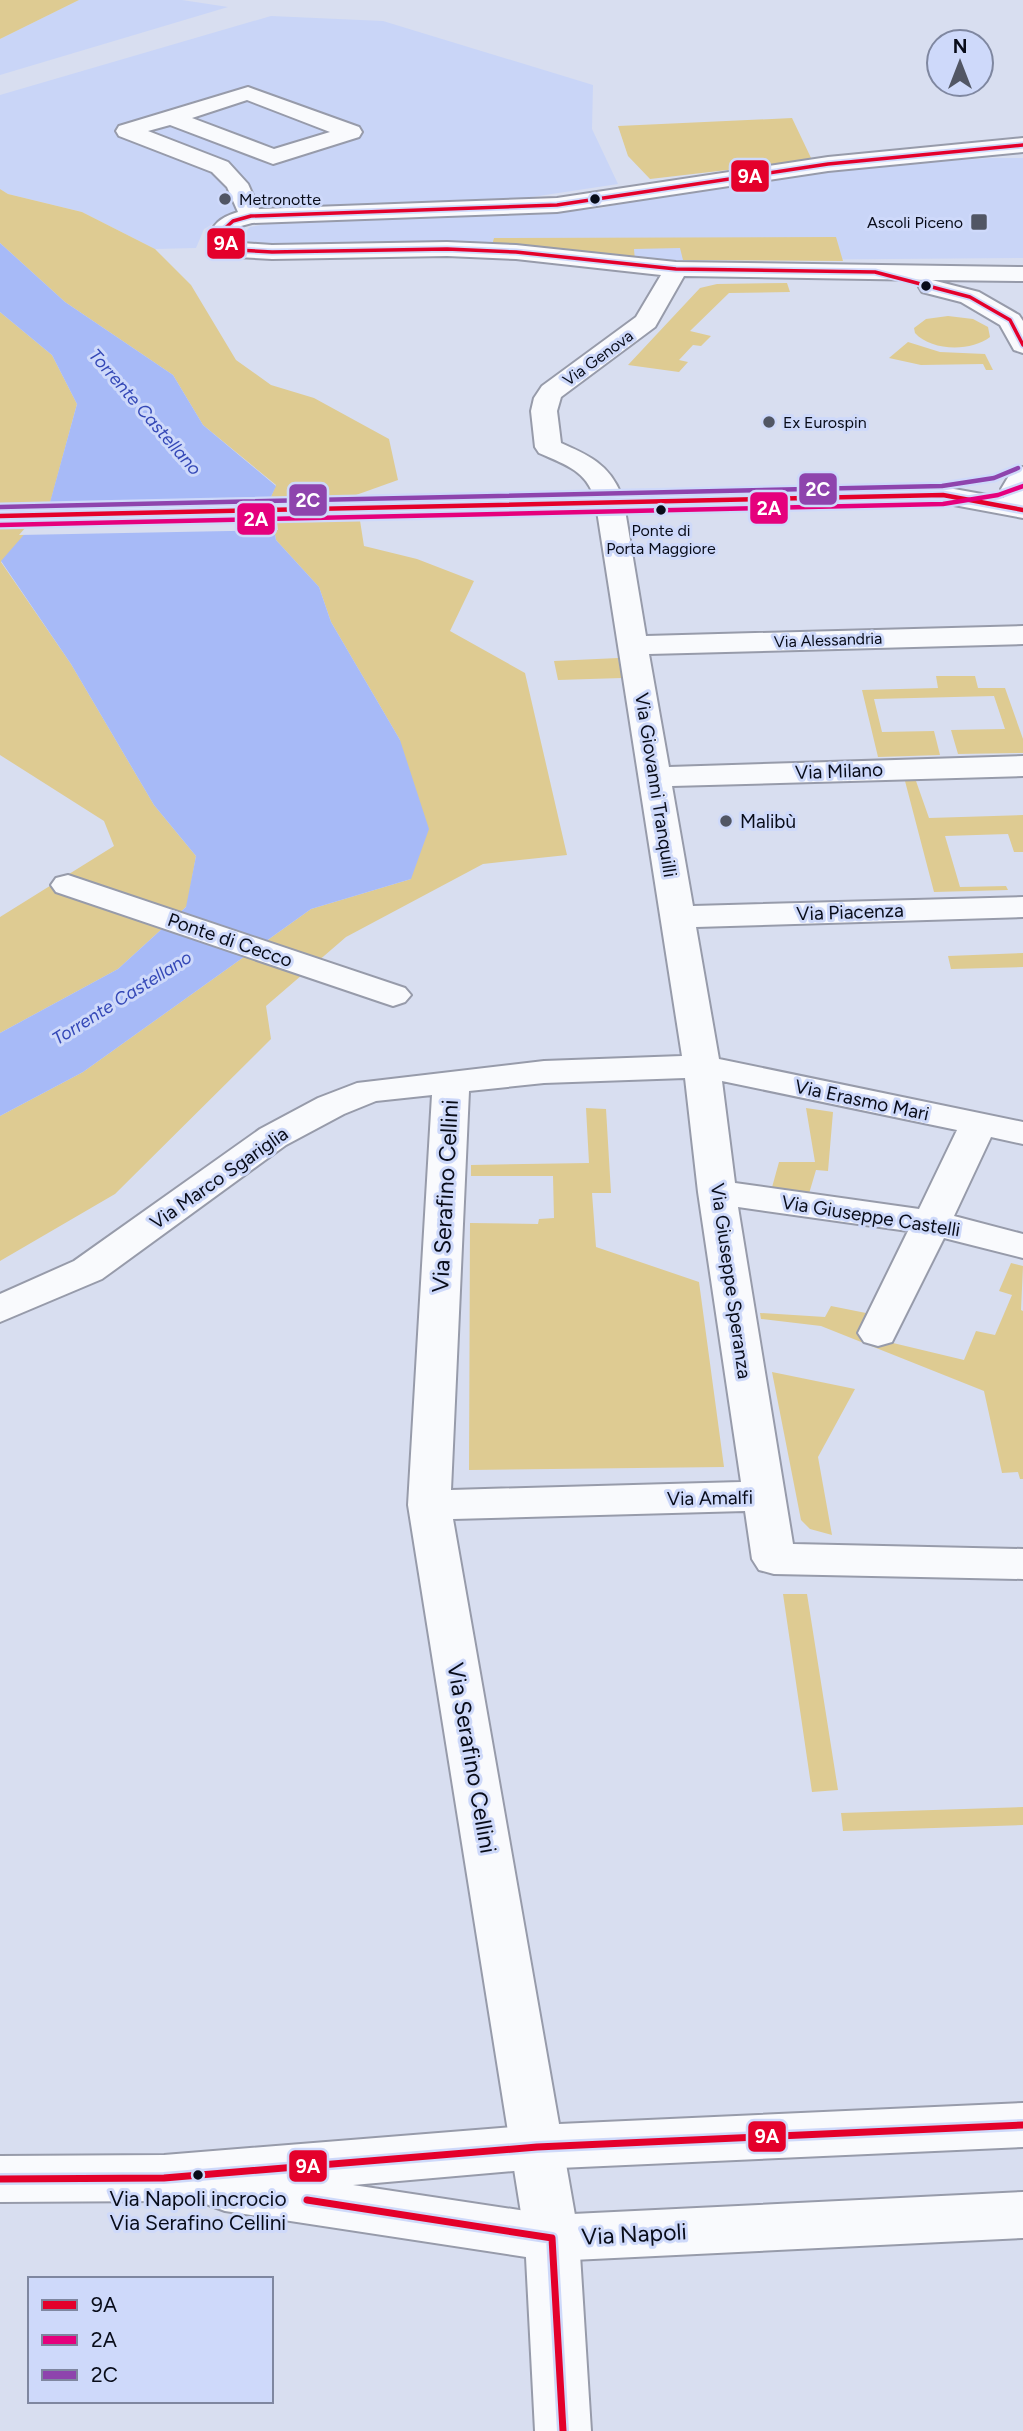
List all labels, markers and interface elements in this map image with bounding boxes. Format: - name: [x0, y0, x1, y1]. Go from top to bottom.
- north arrow: [925, 28, 995, 98]
- text: N: [953, 35, 967, 58]
- line badge: 9A: [730, 159, 770, 193]
- text: 9A: [738, 165, 763, 188]
- place label: Metronotte: [239, 190, 321, 209]
- marker: Metronotte: [217, 191, 233, 207]
- unlabelled marker: [588, 192, 602, 206]
- marker: Ascoli Piceno: [969, 212, 989, 232]
- place label: Ascoli Piceno: [867, 213, 963, 232]
- line badge: 9A: [206, 227, 246, 260]
- text: 9A: [214, 232, 239, 255]
- unlabelled marker: [919, 279, 933, 293]
- street label: Via Genova: [559, 326, 637, 390]
- water label: Torrente Castellano: [84, 344, 206, 480]
- place label: Ex Eurospin: [783, 413, 867, 432]
- marker: Ex Eurospin: [761, 414, 777, 430]
- line badge: 2C: [798, 472, 838, 506]
- text: 2C: [806, 478, 831, 501]
- line badge: 2C: [288, 483, 328, 517]
- text: 2C: [296, 489, 321, 512]
- line badge: 2A: [749, 491, 789, 525]
- text: 2A: [757, 497, 782, 520]
- line badge: 2A: [236, 502, 276, 536]
- marker: Ponte di Porta Maggiore: [654, 503, 668, 517]
- text: 2A: [244, 508, 269, 531]
- place label: Ponte di Porta Maggiore: [606, 521, 716, 558]
- street label: Via Alessandria: [773, 629, 883, 651]
- street label: Via Giovanni Tranquilli: [630, 691, 682, 879]
- street label: Via Milano: [795, 758, 883, 784]
- place label: Malibù: [740, 810, 796, 833]
- marker: Malibù: [718, 813, 734, 829]
- street label: Via Piacenza: [796, 899, 904, 925]
- street label: Ponte di Cecco: [165, 908, 295, 972]
- water label: Torrente Castellano: [48, 946, 196, 1050]
- street label: Via Erasmo Mari: [793, 1075, 931, 1125]
- street label: Via Serafino Cellini: [426, 1099, 464, 1293]
- street label: Via Marco Sgariglia: [146, 1122, 292, 1234]
- street label: Via Giuseppe Speranza: [706, 1182, 756, 1380]
- street label: Via Giuseppe Castelli: [780, 1191, 962, 1241]
- street label: Via Amalfi: [667, 1486, 753, 1510]
- street label: Via Serafino Cellini: [441, 1660, 503, 1856]
- line badge: 9A: [747, 2120, 787, 2153]
- text: 9A: [755, 2125, 780, 2148]
- line badge: 9A: [288, 2149, 328, 2183]
- text: 9A: [296, 2155, 321, 2178]
- marker: Via Napoli incrocio Via Serafino Cellini: [191, 2168, 205, 2182]
- place label: Via Napoli incrocio Via Serafino Cellini: [109, 2186, 287, 2235]
- street label: Via Napoli: [581, 2217, 687, 2251]
- legend: [28, 2277, 273, 2403]
- text: 9A: [91, 2292, 117, 2317]
- text: 2A: [91, 2327, 117, 2352]
- text: 2C: [91, 2362, 118, 2387]

